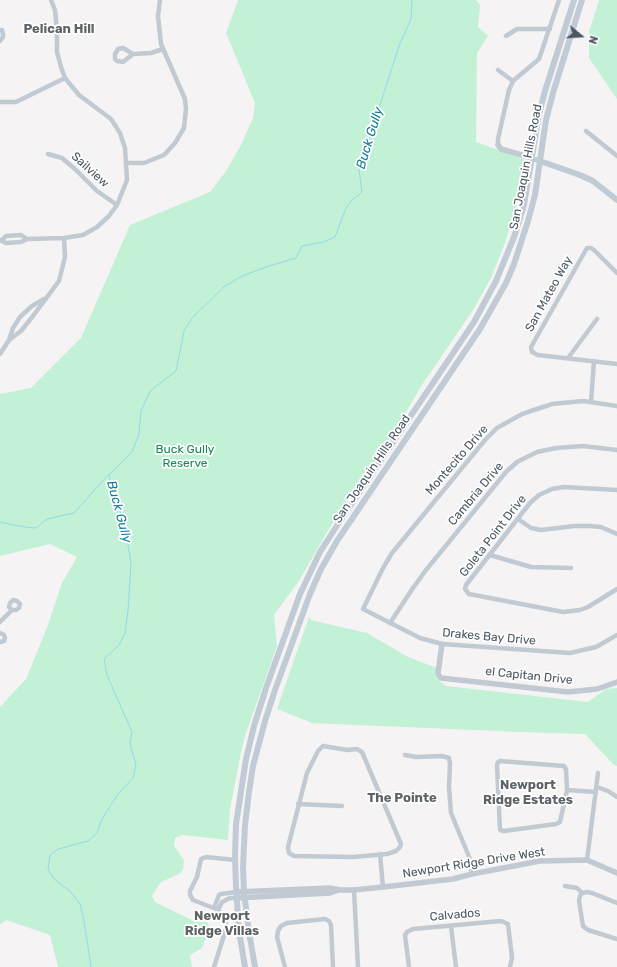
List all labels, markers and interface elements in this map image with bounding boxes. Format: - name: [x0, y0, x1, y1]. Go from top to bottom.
- north arrow: [561, 16, 601, 56]
- district label: Pelican Hill: [23, 21, 95, 37]
- text: N: [585, 34, 600, 46]
- street label: San Joaquin Hills Road: [507, 103, 545, 231]
- water label: Buck Gully: [353, 105, 387, 171]
- street label: Sailview: [68, 149, 112, 191]
- street label: San Mateo Way: [522, 254, 576, 334]
- street label: San Joaquin Hills Road: [330, 412, 414, 526]
- street label: Montecito Drive: [423, 422, 491, 498]
- park label: Buck Gully Reserve: [156, 443, 214, 471]
- street label: Cambria Drive: [445, 459, 507, 529]
- water label: Buck Gully: [103, 479, 135, 545]
- street label: Goleta Point Drive: [457, 492, 529, 580]
- street label: Drakes Bay Drive: [442, 626, 536, 648]
- street label: el Capitan Drive: [485, 664, 573, 688]
- district label: Newport Ridge Estates: [483, 777, 573, 808]
- district label: The Pointe: [367, 790, 437, 806]
- street label: Newport Ridge Drive West: [402, 845, 546, 881]
- street label: Calvados: [429, 906, 481, 924]
- district label: Newport Ridge Villas: [185, 908, 259, 939]

